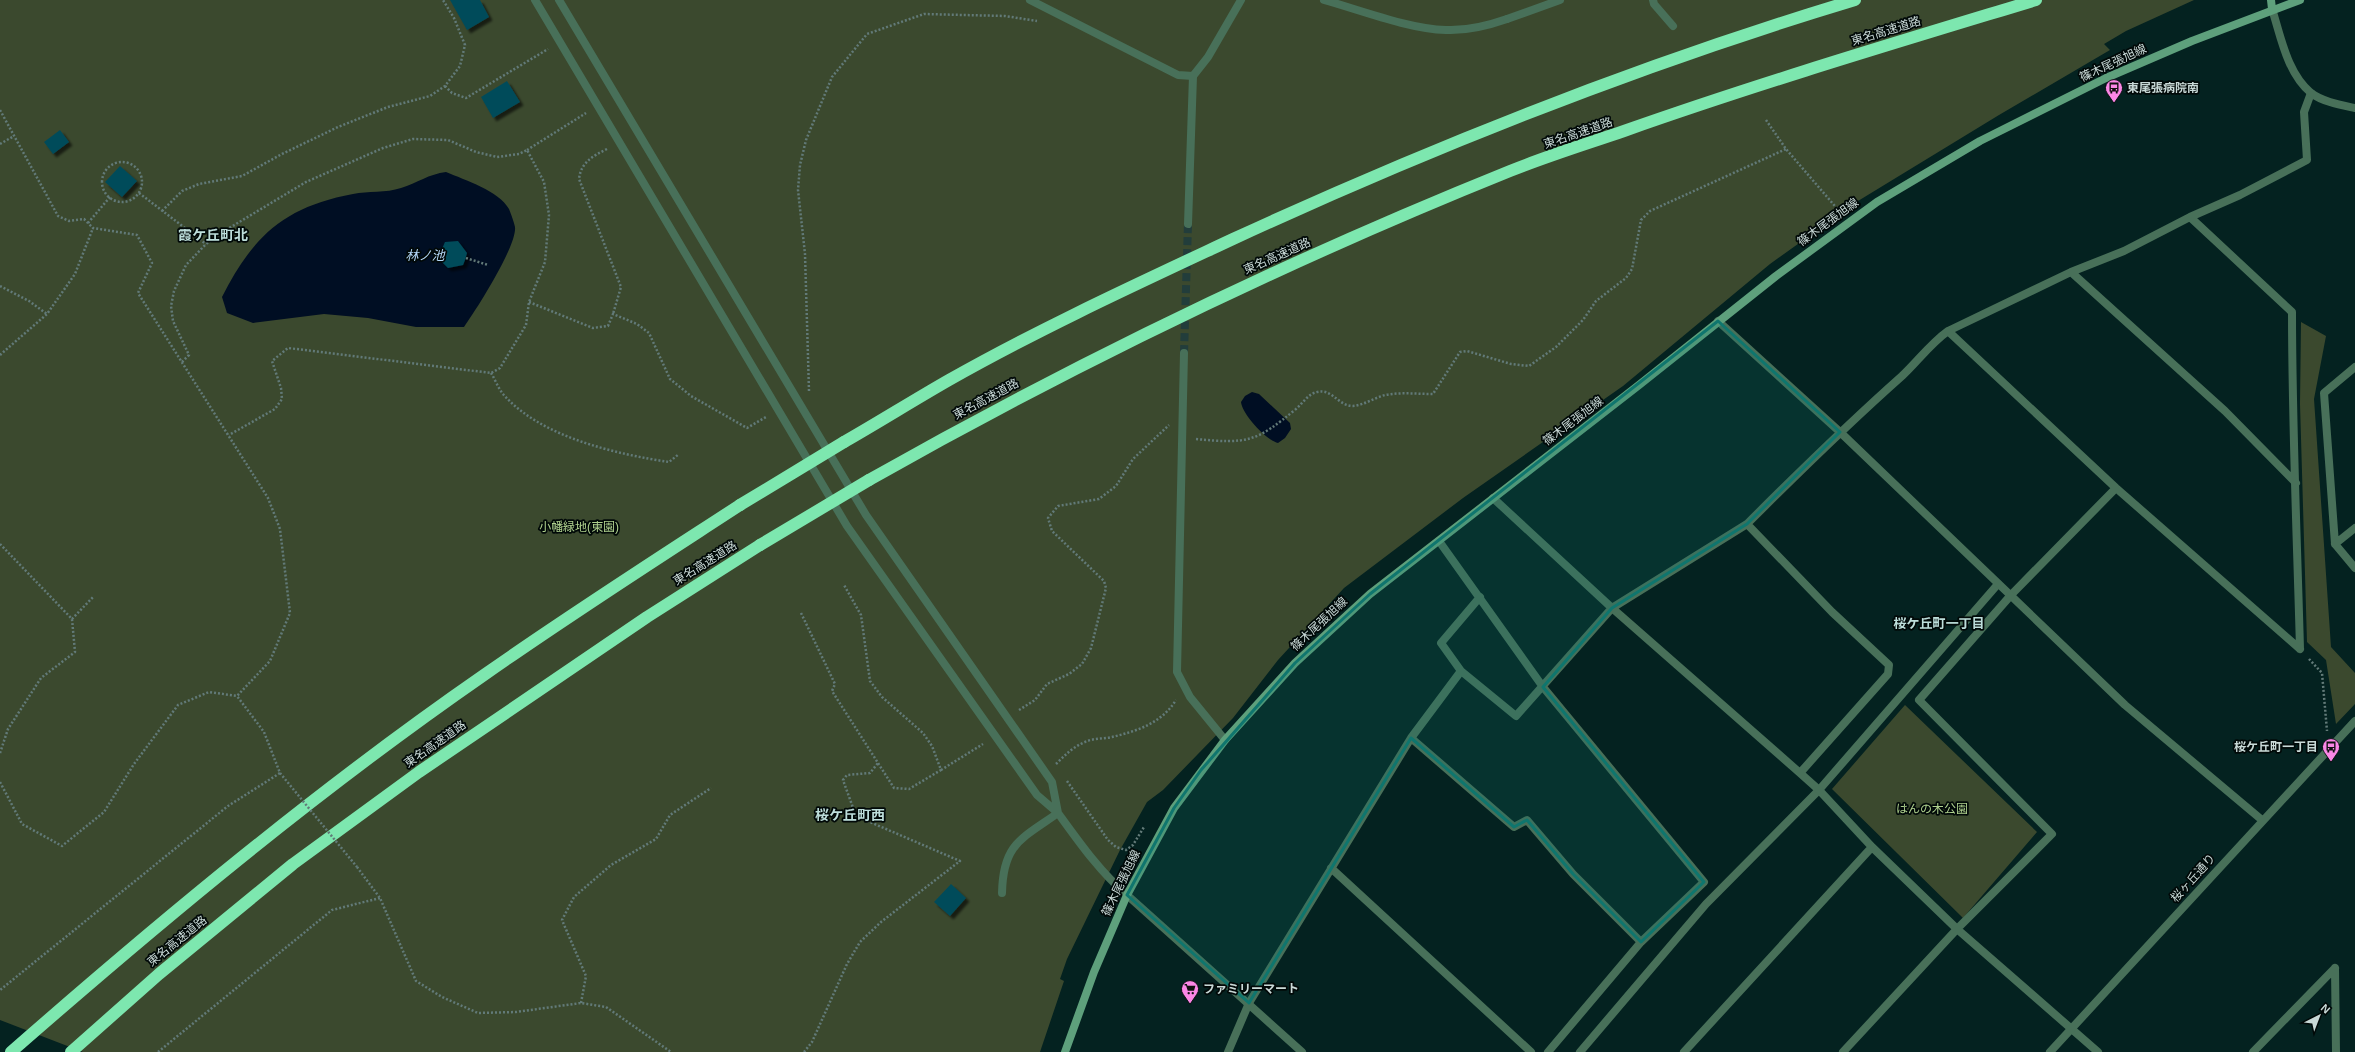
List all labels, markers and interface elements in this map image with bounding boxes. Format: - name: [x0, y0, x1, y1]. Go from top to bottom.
- street label: 東名高速道路: [1850, 14, 1922, 48]
- street label: 篠木尾張旭線: [2077, 41, 2149, 85]
- bus stop icon: 東尾張病院南: [2104, 78, 2124, 103]
- place label: 東尾張病院南: [2127, 81, 2199, 95]
- street label: 東名高速道路: [1542, 115, 1614, 151]
- street label: 篠木尾張旭線: [1795, 195, 1861, 249]
- district label: 霞ケ丘町北: [178, 227, 248, 243]
- street label: 東名高速道路: [1241, 235, 1313, 277]
- water label: 林ノ池: [405, 248, 446, 263]
- street label: 東名高速道路: [951, 376, 1021, 422]
- street label: 篠木尾張旭線: [1540, 394, 1606, 448]
- park label: 小幡緑地(東園): [539, 520, 619, 534]
- street label: 東名高速道路: [671, 538, 739, 588]
- street label: 篠木尾張旭線: [1288, 594, 1350, 654]
- district label: 桜ケ丘町一丁目: [1893, 616, 1985, 631]
- street label: 東名高速道路: [401, 718, 469, 770]
- bus stop icon: 桜ケ丘町一丁目: [2321, 737, 2341, 762]
- place label: 桜ケ丘町一丁目: [2234, 740, 2318, 754]
- park label: はんの木公園: [1896, 802, 1968, 816]
- district label: 桜ケ丘町西: [815, 807, 885, 823]
- street label: 篠木尾張旭線: [1099, 848, 1143, 918]
- street label: 桜ヶ丘通り: [2168, 851, 2218, 905]
- street label: 東名高速道路: [145, 913, 209, 969]
- supermarket icon: ファミリーマート: [1180, 979, 1200, 1004]
- place label: ファミリーマート: [1203, 982, 1299, 996]
- north arrow: [2299, 996, 2339, 1036]
- text: N: [2319, 1001, 2333, 1016]

